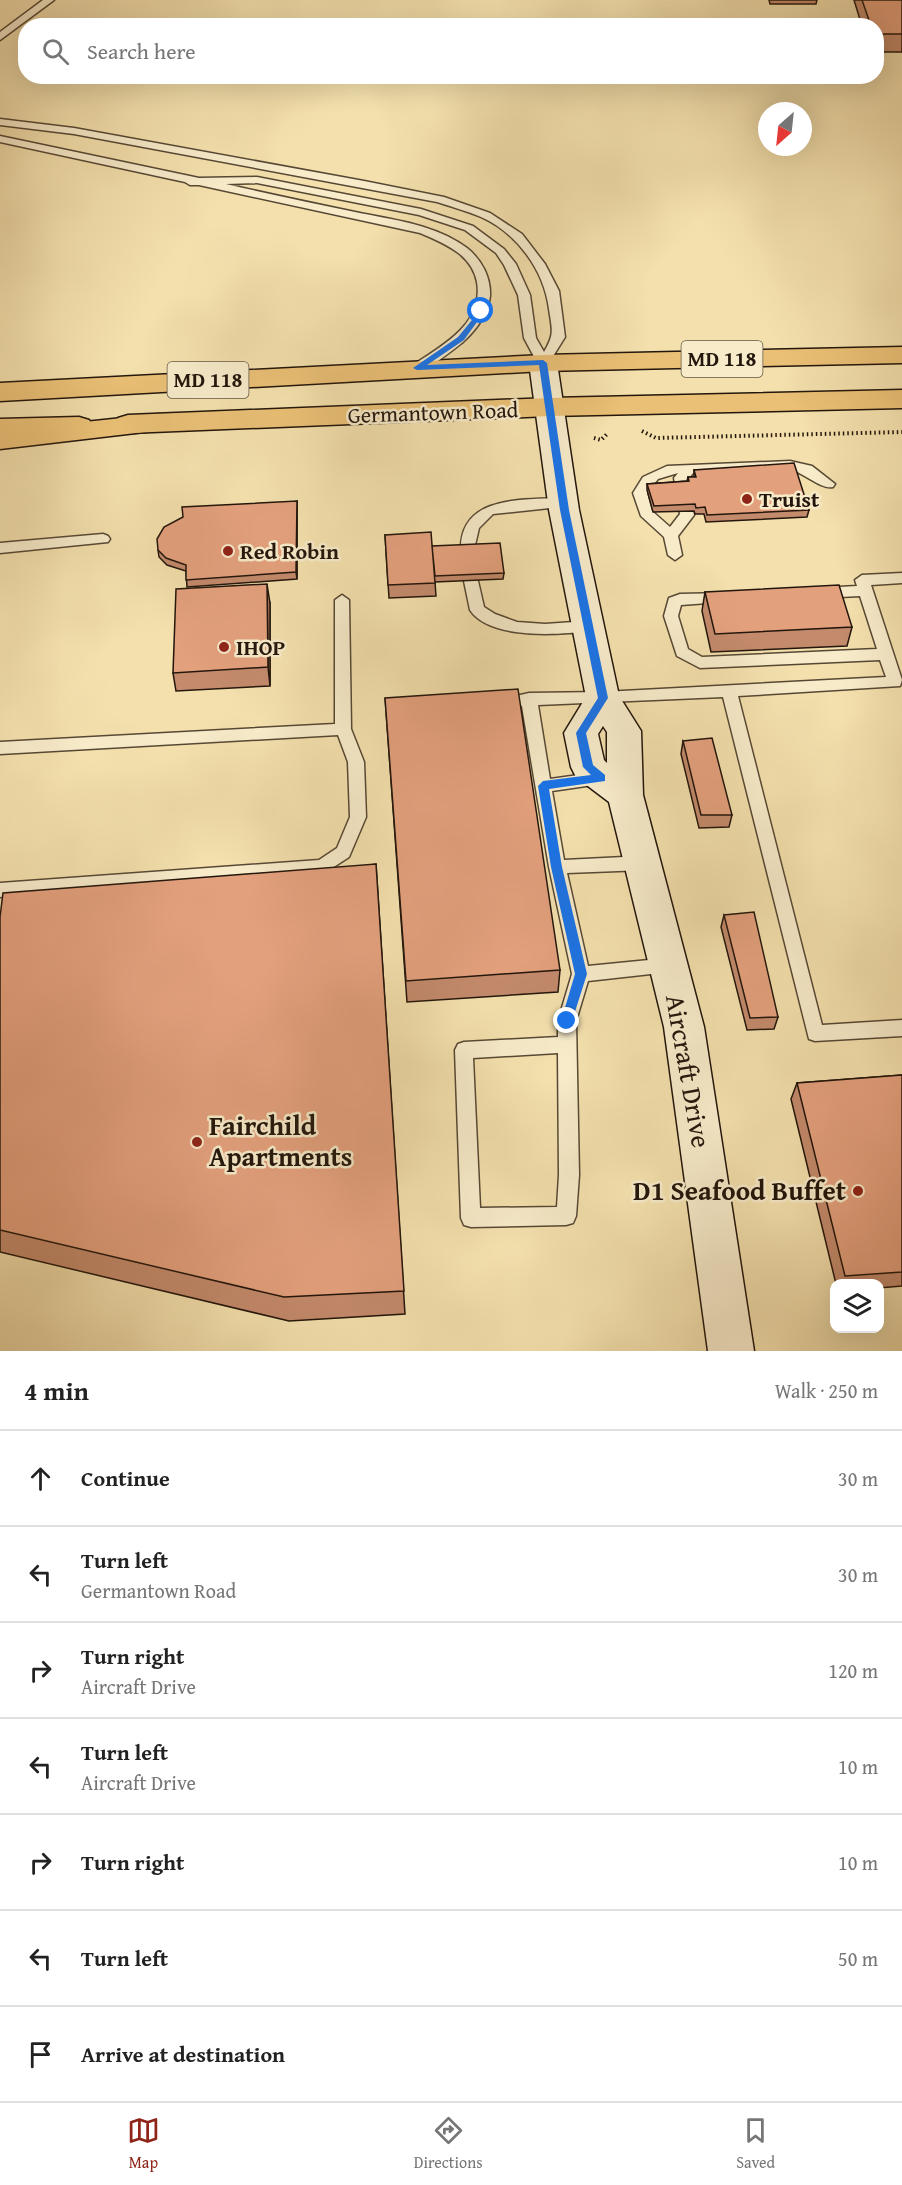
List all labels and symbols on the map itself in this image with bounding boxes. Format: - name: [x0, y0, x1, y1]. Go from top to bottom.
- north arrow: [758, 102, 812, 156]
- route start: [467, 297, 493, 323]
- road number: MD 118: [682, 341, 762, 377]
- road number: MD 118: [168, 362, 248, 398]
- street label: Germantown Road: [347, 393, 519, 431]
- place label: Truist: [759, 483, 820, 515]
- marker: Truist: [740, 492, 754, 506]
- place label: Red Robin: [240, 535, 339, 567]
- marker: Red Robin: [221, 544, 235, 558]
- place label: IHOP: [236, 631, 286, 663]
- marker: IHOP: [217, 640, 231, 654]
- street label: Aircraft Drive: [656, 991, 722, 1151]
- route end: [553, 1007, 579, 1033]
- place label: Fairchild Apartments: [209, 1105, 352, 1176]
- marker: Fairchild Apartments: [190, 1135, 204, 1149]
- place label: D1 Seafood Buffet: [633, 1170, 846, 1210]
- marker: D1 Seafood Buffet: [851, 1184, 865, 1198]

